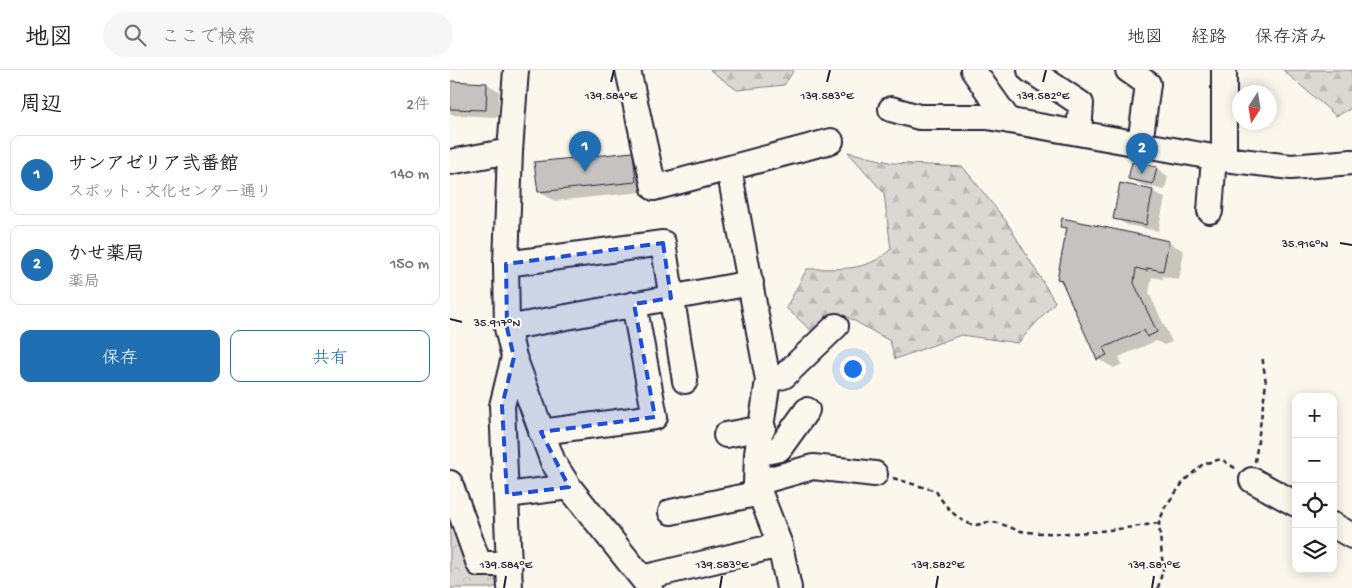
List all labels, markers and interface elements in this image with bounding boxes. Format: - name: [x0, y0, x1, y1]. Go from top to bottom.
- search box: [103, 12, 453, 57]
- icon: search: [121, 21, 149, 49]
- text: 地図: [25, 25, 73, 54]
- text: ここで検索: [161, 27, 256, 50]
- text: 地図: [1127, 28, 1163, 49]
- text: 経路: [1191, 28, 1227, 49]
- text: 保存済み: [1255, 28, 1327, 49]
- north arrow: [1232, 85, 1277, 130]
- text: 139.584°E: [584, 90, 638, 104]
- text: 139.583°E: [800, 90, 854, 104]
- text: 139.582°E: [1016, 90, 1070, 104]
- text: 周辺: [20, 94, 62, 119]
- text: 2件: [406, 97, 430, 116]
- pin: 1: [569, 131, 601, 172]
- pin: 2: [1126, 133, 1158, 174]
- text: サンアゼリア弐番館: [68, 154, 239, 177]
- text: 1: [34, 166, 40, 185]
- text: 140 m: [391, 166, 429, 185]
- text: スポット · 文化センター通り: [68, 184, 272, 203]
- text: 35.916°N: [1281, 238, 1328, 252]
- text: かせ薬局: [68, 244, 144, 267]
- text: 2: [33, 256, 41, 275]
- text: 150 m: [390, 256, 429, 275]
- text: 薬局: [68, 274, 100, 293]
- text: 35.917°N: [473, 317, 520, 331]
- button: 保存: [20, 330, 220, 382]
- button: 共有: [230, 330, 430, 382]
- your location: [840, 356, 866, 382]
- map controls: [1292, 393, 1337, 573]
- button: +: [1292, 393, 1337, 438]
- button: −: [1292, 438, 1337, 483]
- button: locate: [1292, 483, 1337, 528]
- button: layers: [1292, 528, 1337, 573]
- text: 139.584°E: [479, 559, 533, 573]
- text: 139.583°E: [695, 559, 749, 573]
- text: 139.582°E: [911, 559, 965, 573]
- text: 139.581°E: [1127, 559, 1180, 573]

